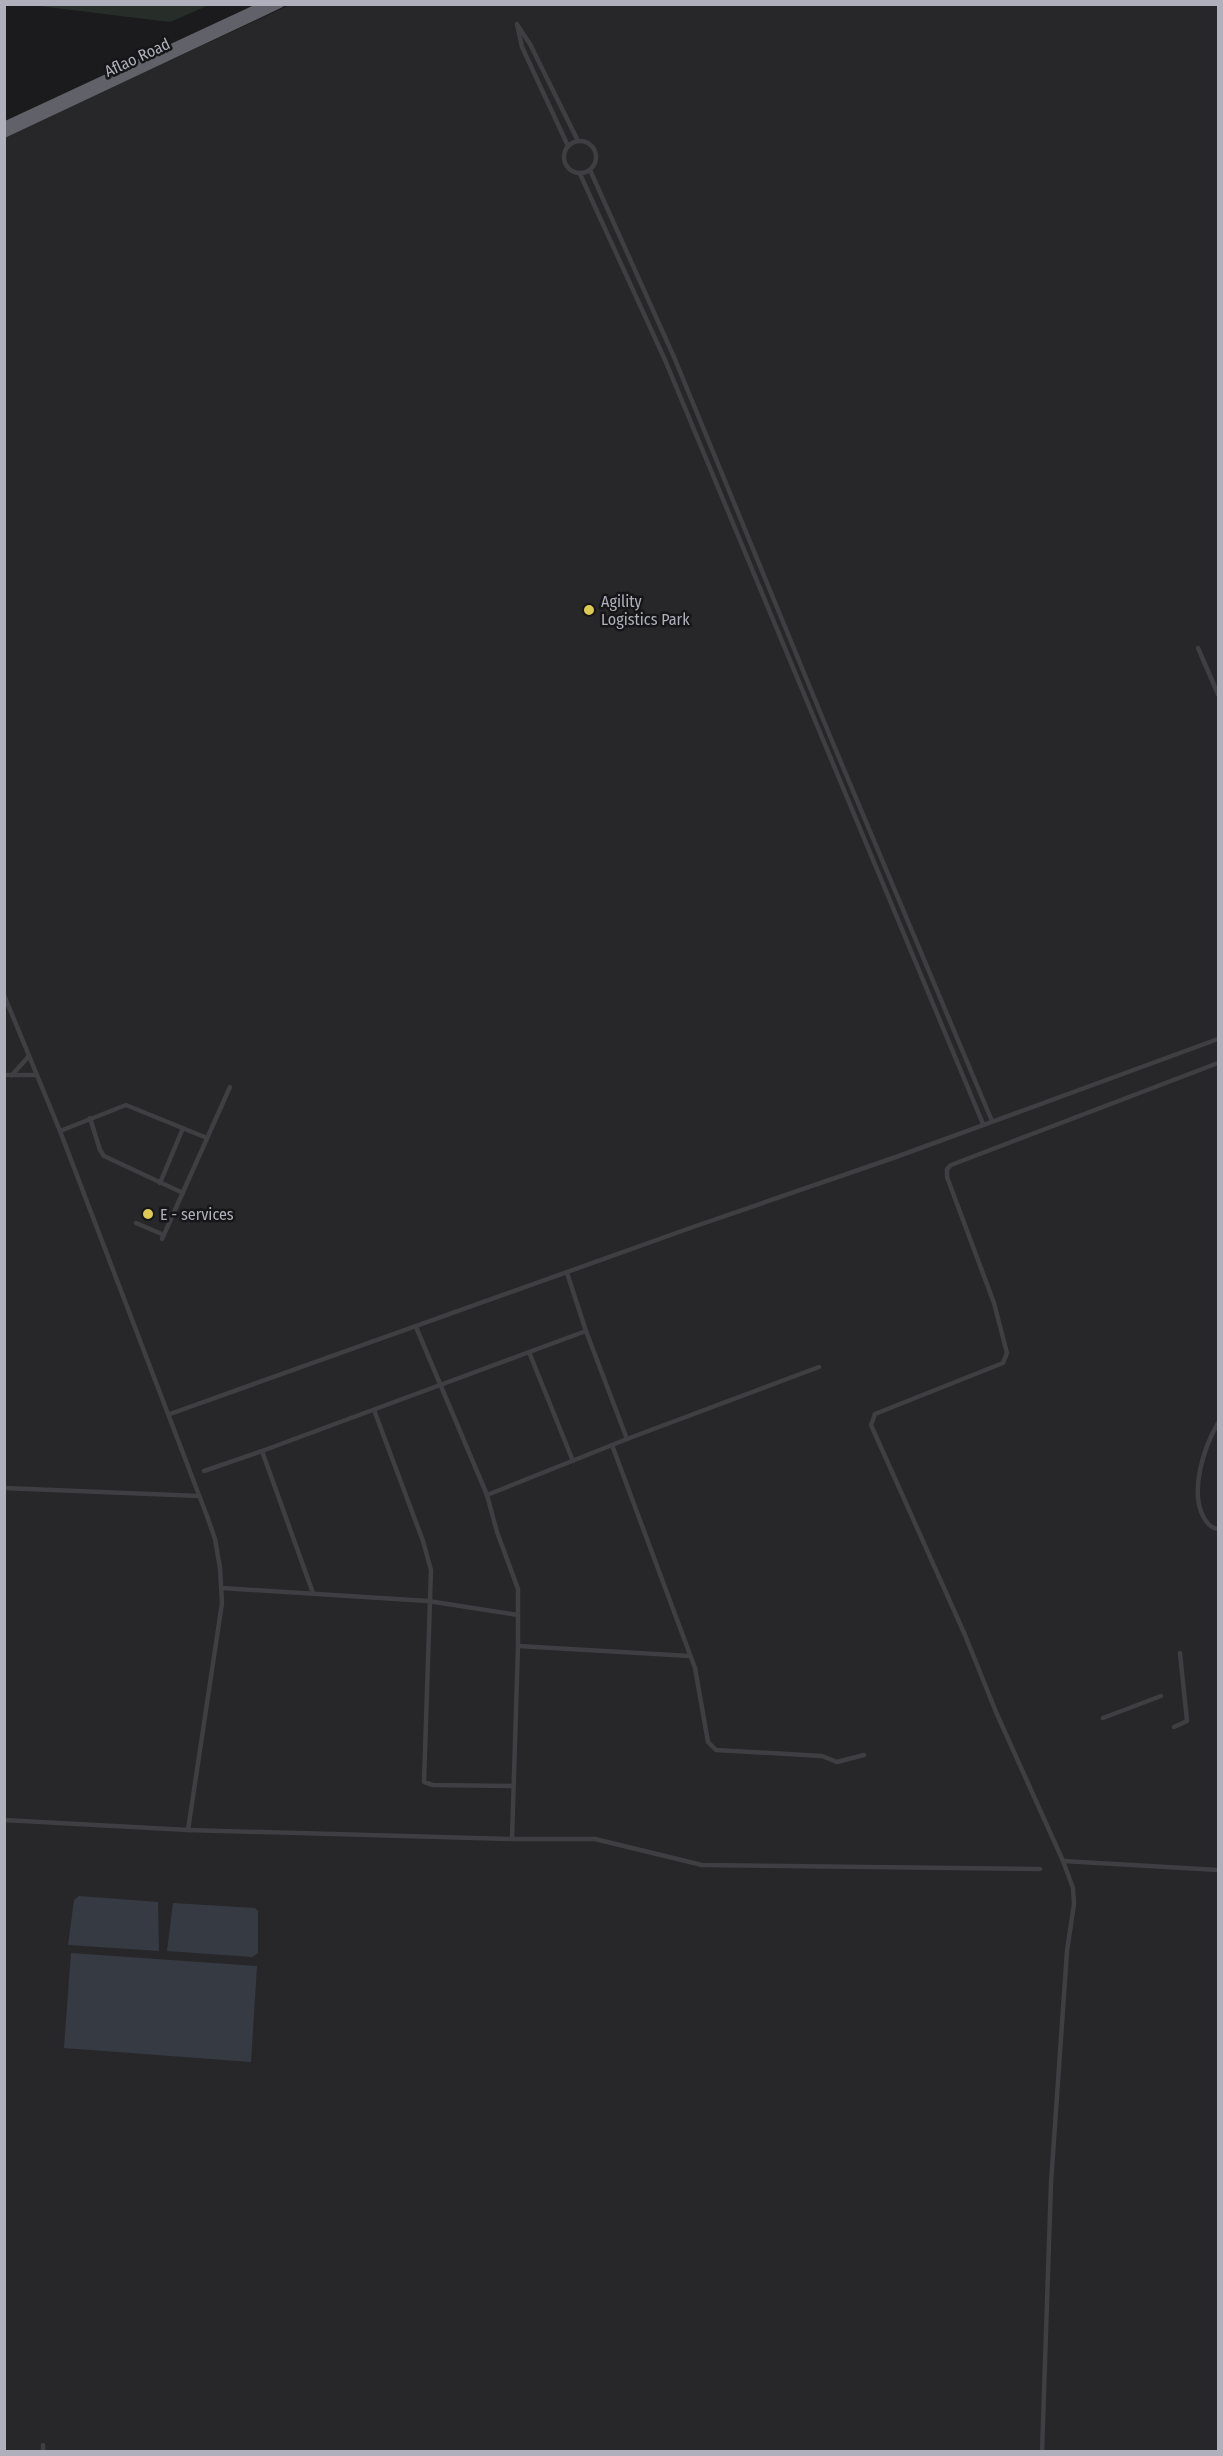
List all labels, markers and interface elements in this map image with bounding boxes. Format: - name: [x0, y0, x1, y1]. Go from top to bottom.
- street label: Aflao Road: [101, 34, 173, 81]
- place label: Agility Logistics Park: [601, 592, 690, 629]
- marker: Agility Logistics Park: [582, 603, 596, 617]
- place label: E - services: [160, 1205, 234, 1224]
- marker: E - services: [141, 1207, 155, 1221]

